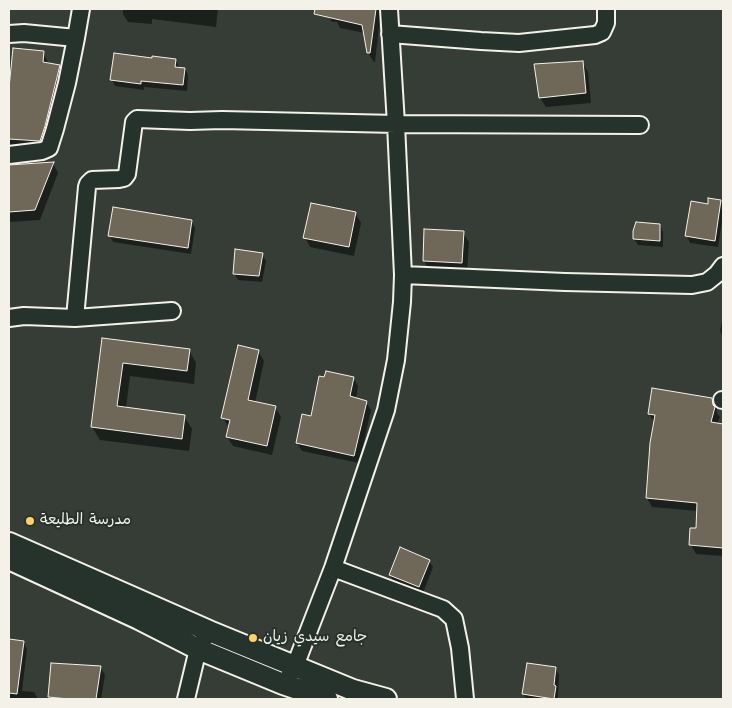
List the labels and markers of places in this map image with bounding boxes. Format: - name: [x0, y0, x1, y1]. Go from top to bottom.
- place label: مدرسة الطليعة: [40, 512, 131, 530]
- marker: مدرسة الطليعة: [24, 515, 36, 527]
- place label: جامع سيدي زيان: [263, 629, 367, 647]
- marker: جامع سيدي زيان: [247, 632, 259, 644]

